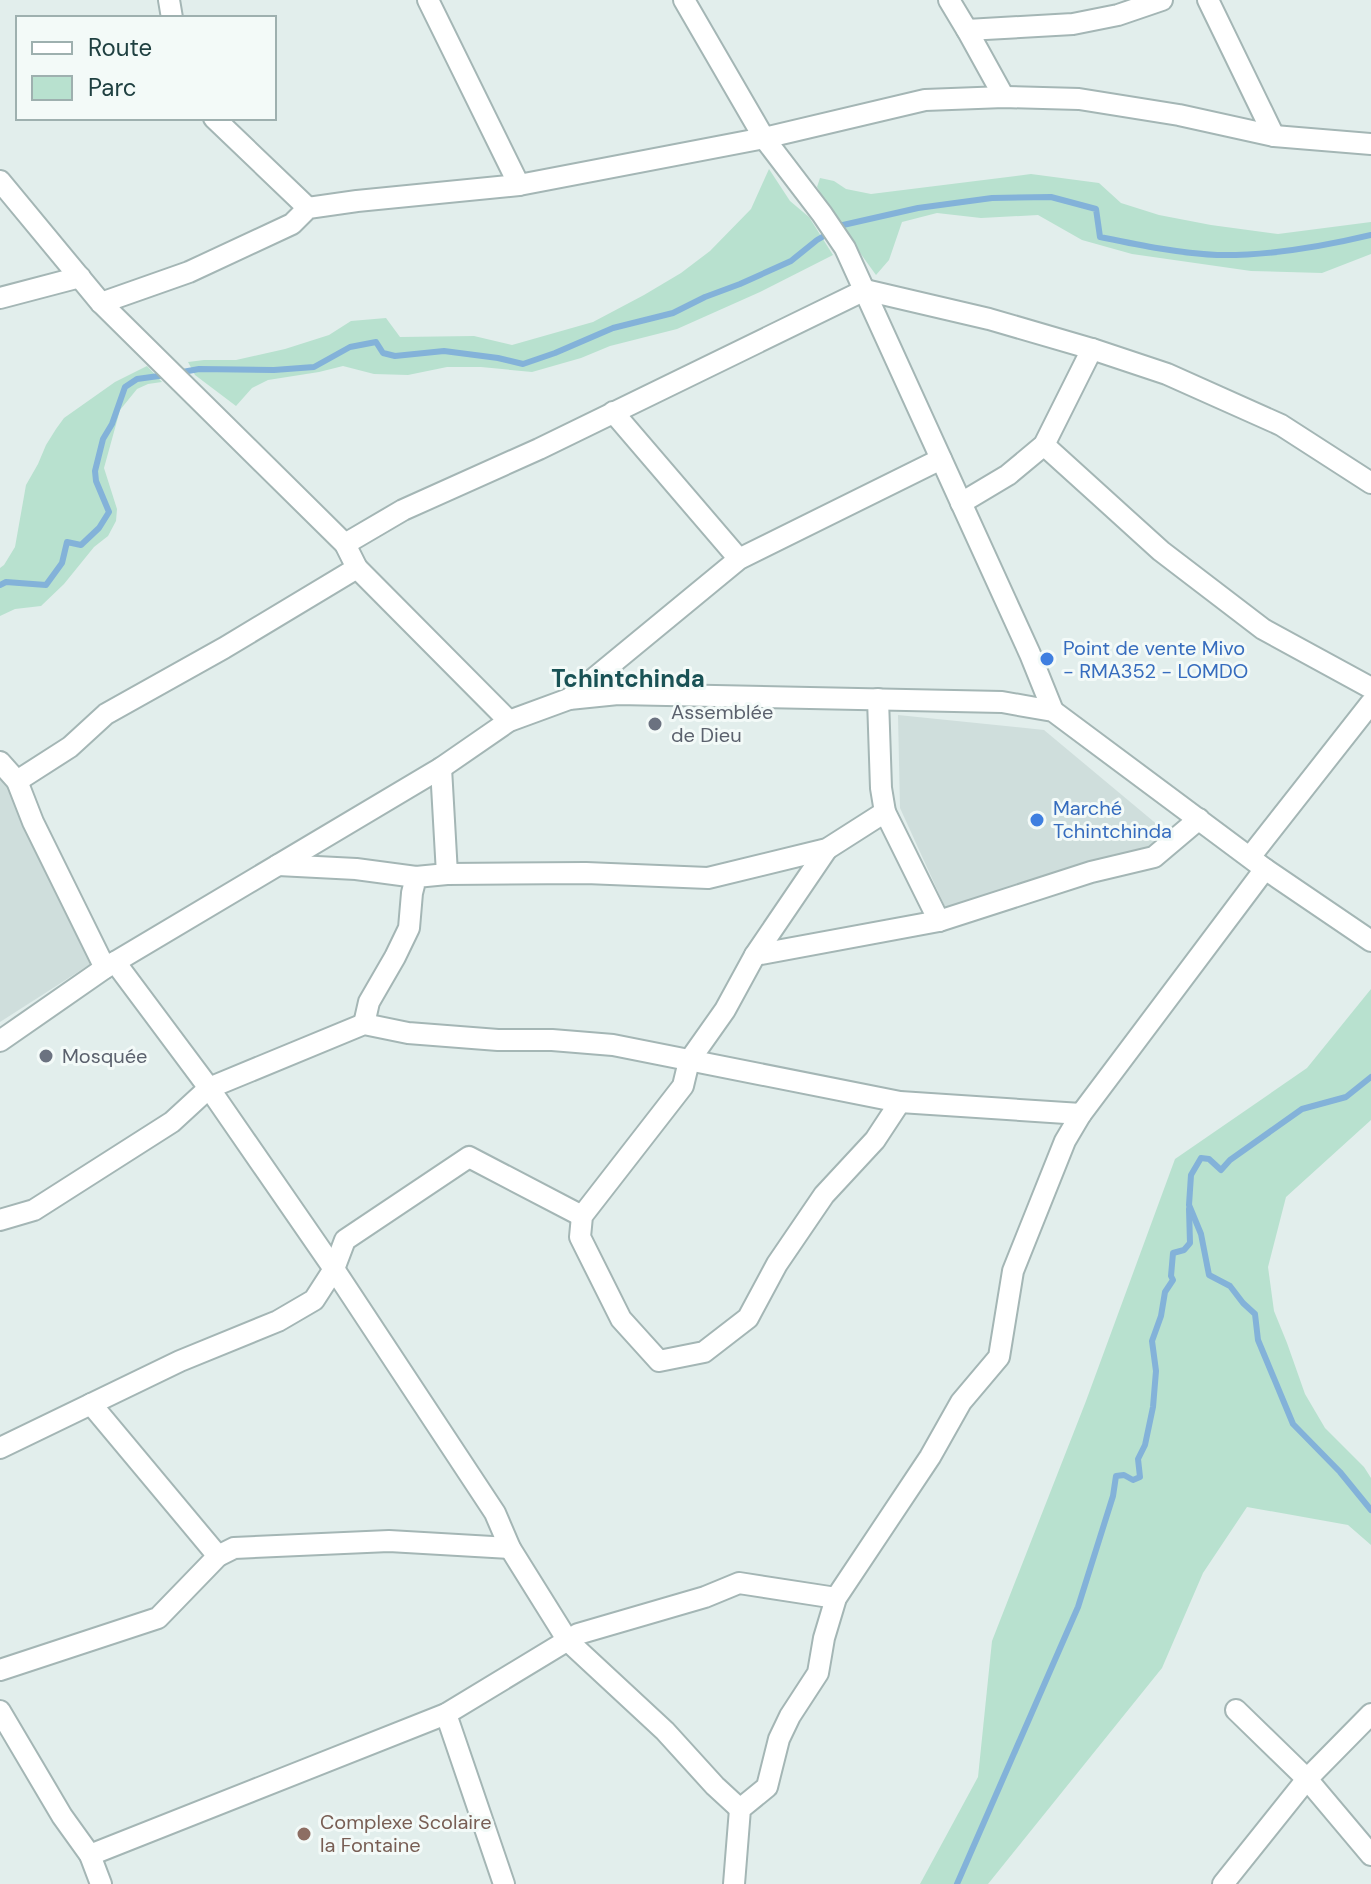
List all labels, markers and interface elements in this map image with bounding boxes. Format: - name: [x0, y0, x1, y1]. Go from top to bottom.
- legend: [16, 16, 276, 120]
- text: Route: [88, 32, 152, 63]
- text: Parc: [88, 72, 137, 103]
- place label: Point de vente Mivo - RMA352 - LOMDO: [1063, 635, 1248, 684]
- marker: Point de vente Mivo - RMA352 - LOMDO: [1038, 650, 1056, 668]
- district label: Tchintchinda: [551, 663, 705, 694]
- place label: Assemblée de Dieu: [671, 699, 773, 748]
- marker: Assemblée de Dieu: [646, 715, 664, 733]
- place label: Marché Tchintchinda: [1053, 795, 1172, 844]
- marker: Marché Tchintchinda: [1028, 811, 1046, 829]
- place label: Mosquée: [62, 1043, 147, 1069]
- marker: Mosquée: [37, 1047, 55, 1065]
- place label: Complexe Scolaire la Fontaine: [320, 1809, 492, 1858]
- marker: Complexe Scolaire la Fontaine: [295, 1825, 313, 1843]

